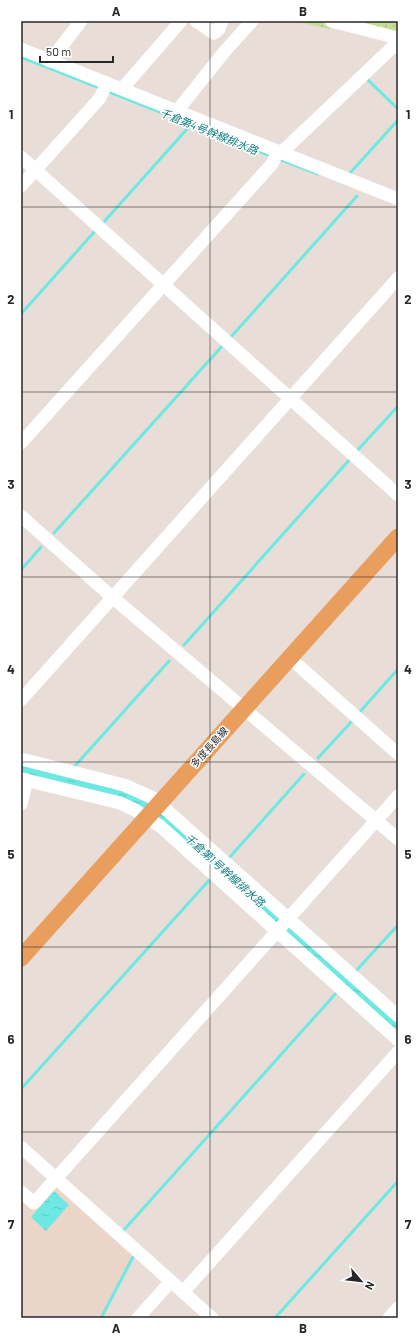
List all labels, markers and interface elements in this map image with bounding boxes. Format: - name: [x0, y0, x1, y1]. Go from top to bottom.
- text: A: [112, 3, 121, 19]
- text: B: [299, 3, 307, 19]
- scale bar: [40, 38, 113, 64]
- text: 50 m: [46, 44, 71, 58]
- water label: 千倉第4号幹線排水路: [158, 105, 261, 157]
- text: 1: [9, 106, 13, 122]
- text: 1: [406, 106, 410, 122]
- text: 2: [7, 291, 15, 307]
- text: 2: [404, 291, 412, 307]
- text: 3: [7, 476, 15, 492]
- text: 3: [404, 476, 412, 492]
- text: 4: [7, 661, 15, 677]
- text: 4: [404, 661, 412, 677]
- street label: 多度長島線: [188, 724, 230, 770]
- water label: 千倉第1号幹線排水路: [182, 831, 268, 910]
- text: 5: [7, 846, 15, 862]
- text: 5: [404, 846, 412, 862]
- text: 6: [8, 1031, 15, 1047]
- text: 6: [405, 1031, 412, 1047]
- text: 7: [8, 1216, 15, 1232]
- text: 7: [405, 1216, 412, 1232]
- north arrow: [341, 1261, 381, 1301]
- text: N: [363, 1280, 378, 1292]
- text: A: [112, 1320, 121, 1336]
- text: B: [299, 1320, 307, 1336]

